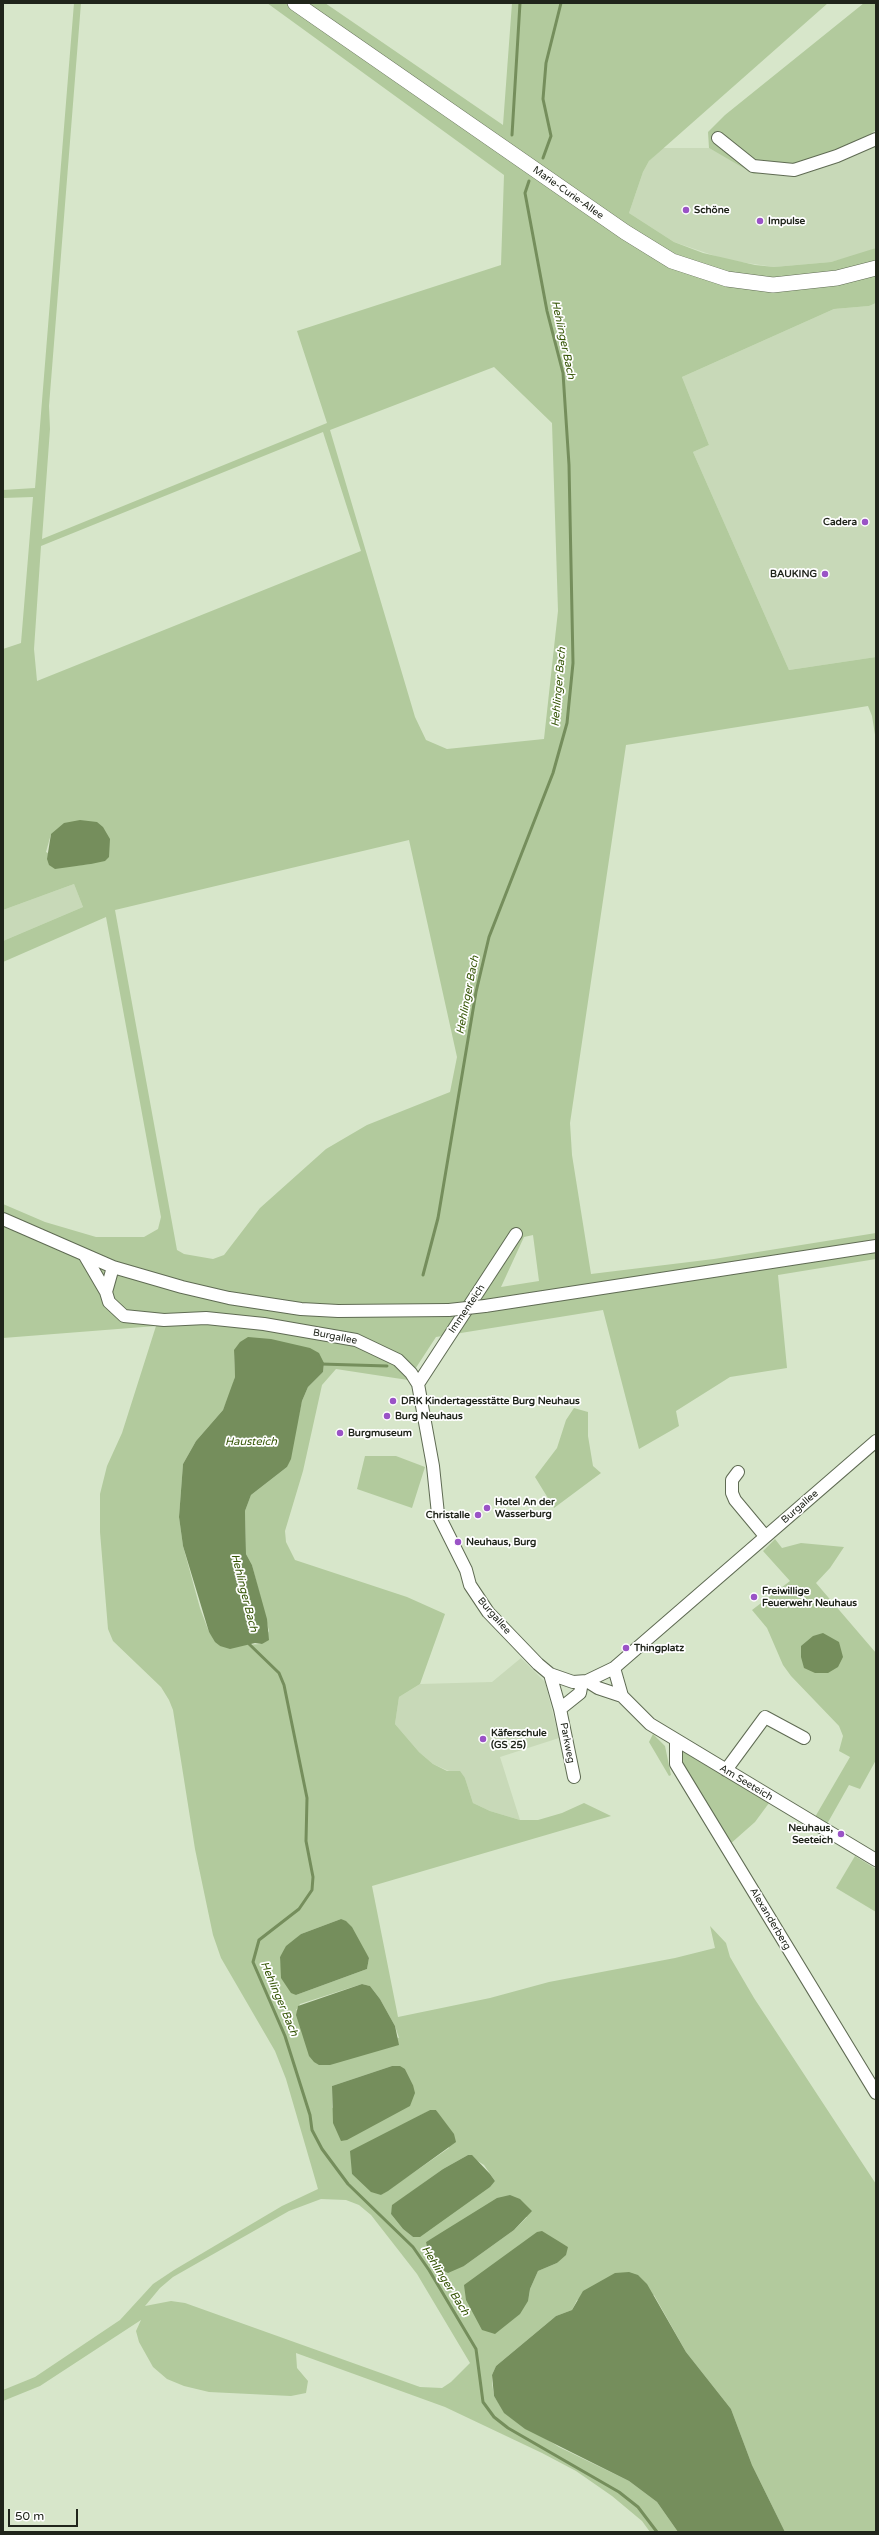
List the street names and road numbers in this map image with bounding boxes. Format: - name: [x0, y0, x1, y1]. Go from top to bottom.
- street label: Marie-Curie-Allee: [530, 164, 606, 222]
- street label: Immenteich: [446, 1282, 488, 1336]
- street label: Burgallee: [312, 1327, 358, 1347]
- street label: Burgallee: [779, 1488, 821, 1526]
- street label: Burgallee: [475, 1595, 513, 1637]
- street label: Parkweg: [557, 1722, 577, 1764]
- street label: Am Seeteich: [717, 1762, 775, 1804]
- street label: Alexanderberg: [747, 1886, 793, 1952]

